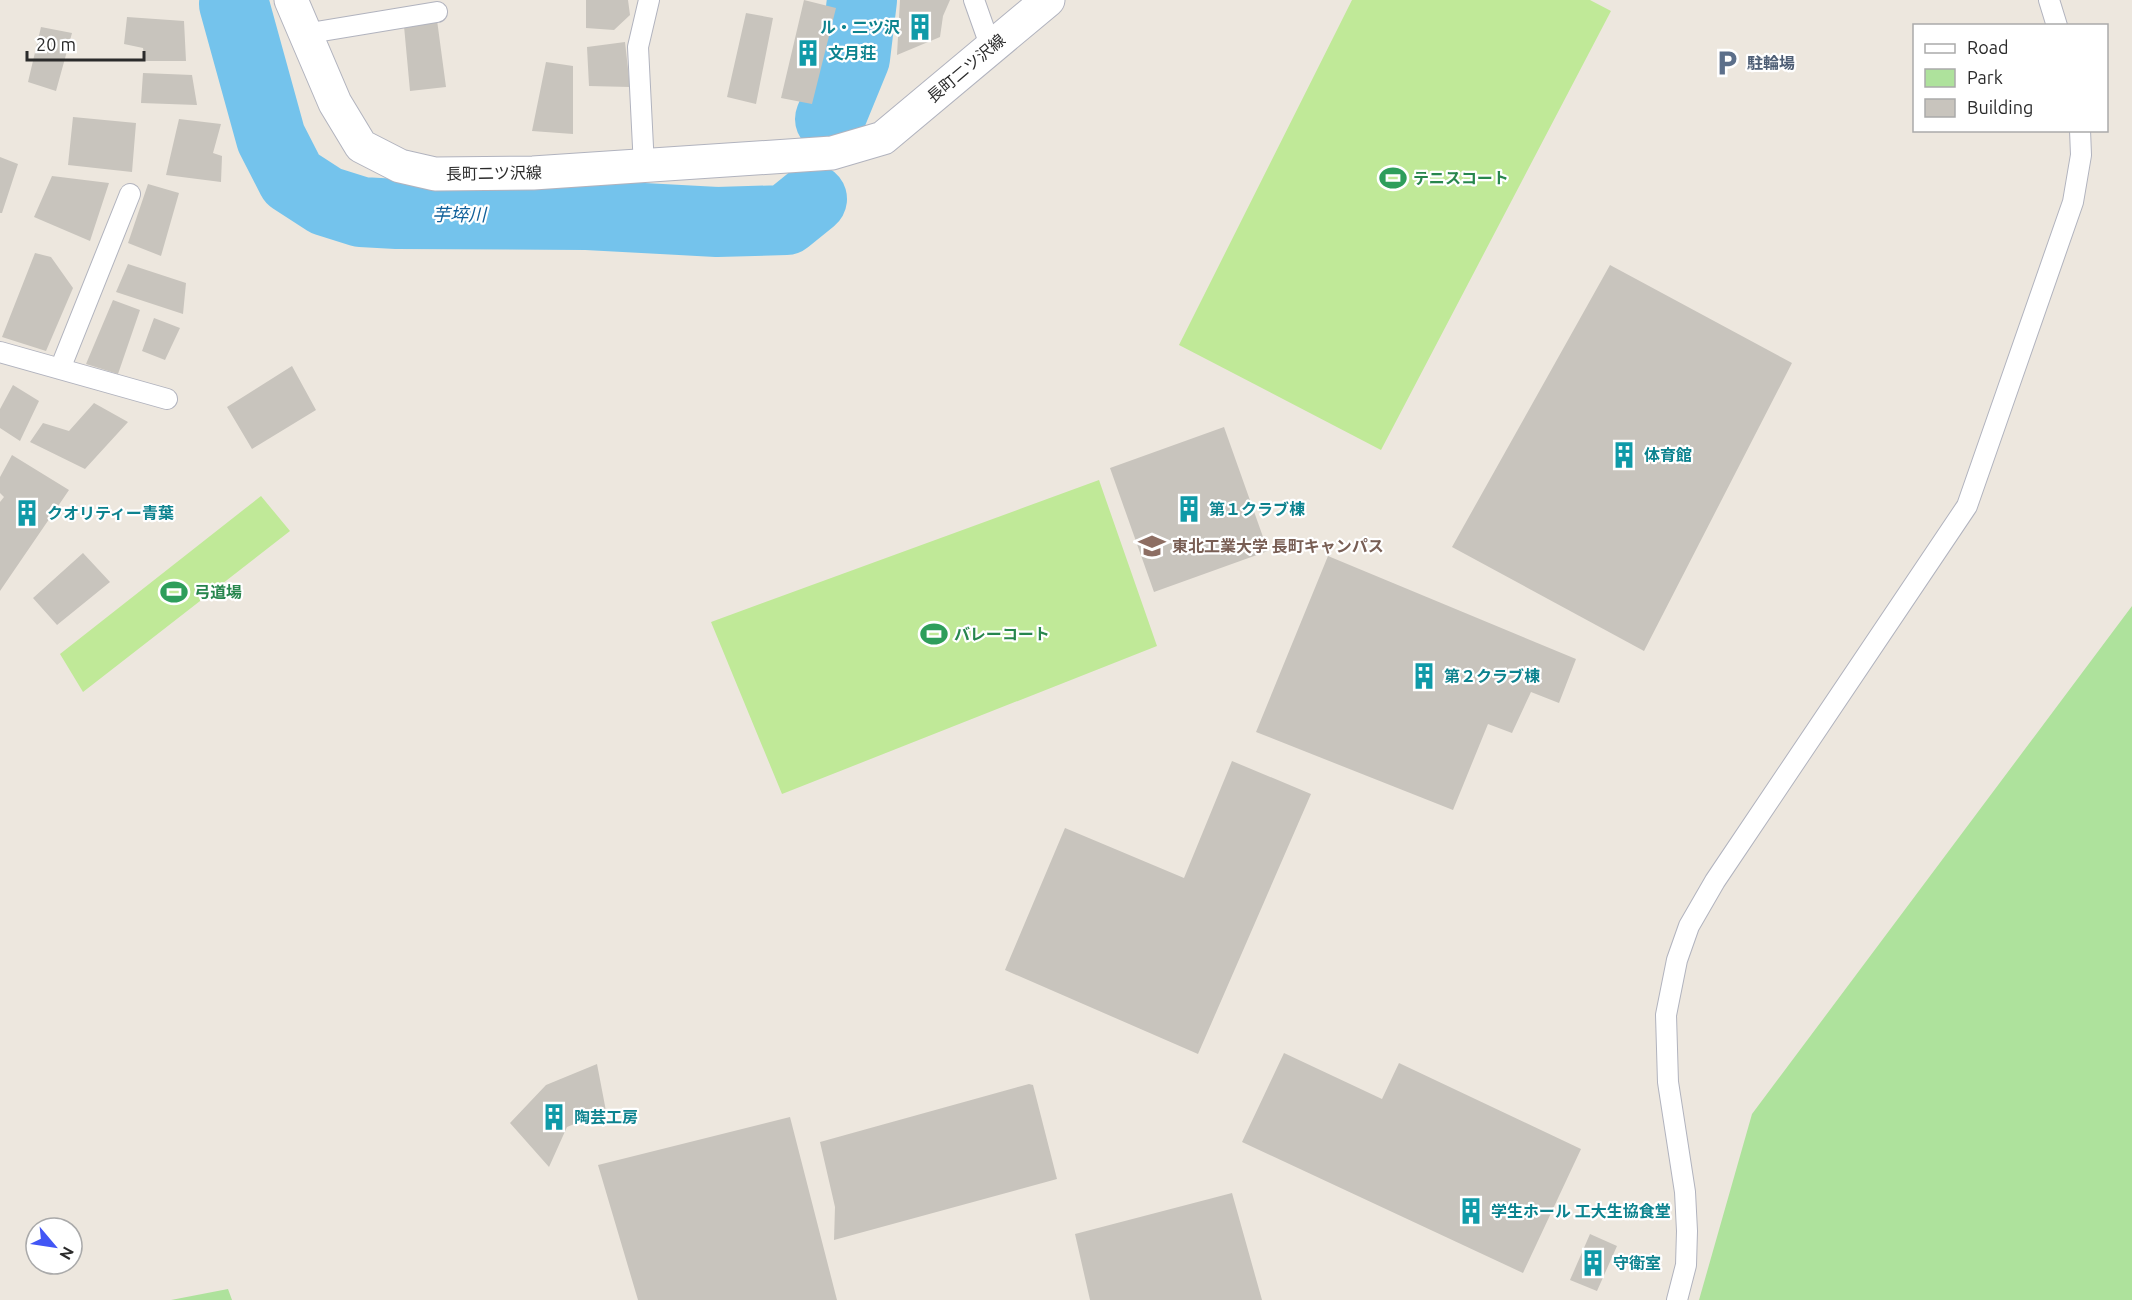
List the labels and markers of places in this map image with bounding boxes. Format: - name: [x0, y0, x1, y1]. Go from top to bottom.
- building icon: ル・二ツ沢: [905, 12, 935, 42]
- place label: ル・二ツ沢: [820, 18, 900, 36]
- building icon: 文月荘: [793, 38, 823, 68]
- place label: 文月荘: [828, 44, 876, 62]
- parking icon: 駐輪場: [1712, 48, 1742, 78]
- place label: 駐輪場: [1747, 54, 1795, 72]
- sports icon: テニスコート: [1378, 163, 1408, 193]
- place label: テニスコート: [1413, 169, 1509, 187]
- building icon: 体育館: [1609, 440, 1639, 470]
- place label: 体育館: [1644, 446, 1692, 464]
- building icon: 第１クラブ棟: [1174, 494, 1204, 524]
- building icon: クオリティー青葉: [12, 498, 42, 528]
- place label: 第１クラブ棟: [1209, 500, 1305, 518]
- place label: クオリティー青葉: [47, 504, 174, 522]
- school or university icon: 東北工業大学 長町キャンパス: [1137, 531, 1167, 561]
- place label: 東北工業大学 長町キャンパス: [1172, 537, 1384, 555]
- sports icon: 弓道場: [159, 577, 189, 607]
- place label: 弓道場: [194, 583, 242, 601]
- sports icon: バレーコート: [919, 619, 949, 649]
- place label: バレーコート: [954, 625, 1050, 643]
- building icon: 第２クラブ棟: [1409, 661, 1439, 691]
- place label: 第２クラブ棟: [1444, 667, 1540, 685]
- building icon: 陶芸工房: [539, 1102, 569, 1132]
- place label: 陶芸工房: [574, 1108, 638, 1126]
- building icon: 学生ホール 工大生協食堂: [1456, 1196, 1486, 1226]
- place label: 学生ホール 工大生協食堂: [1491, 1202, 1671, 1220]
- building icon: 守衛室: [1578, 1248, 1608, 1278]
- place label: 守衛室: [1613, 1254, 1661, 1272]

